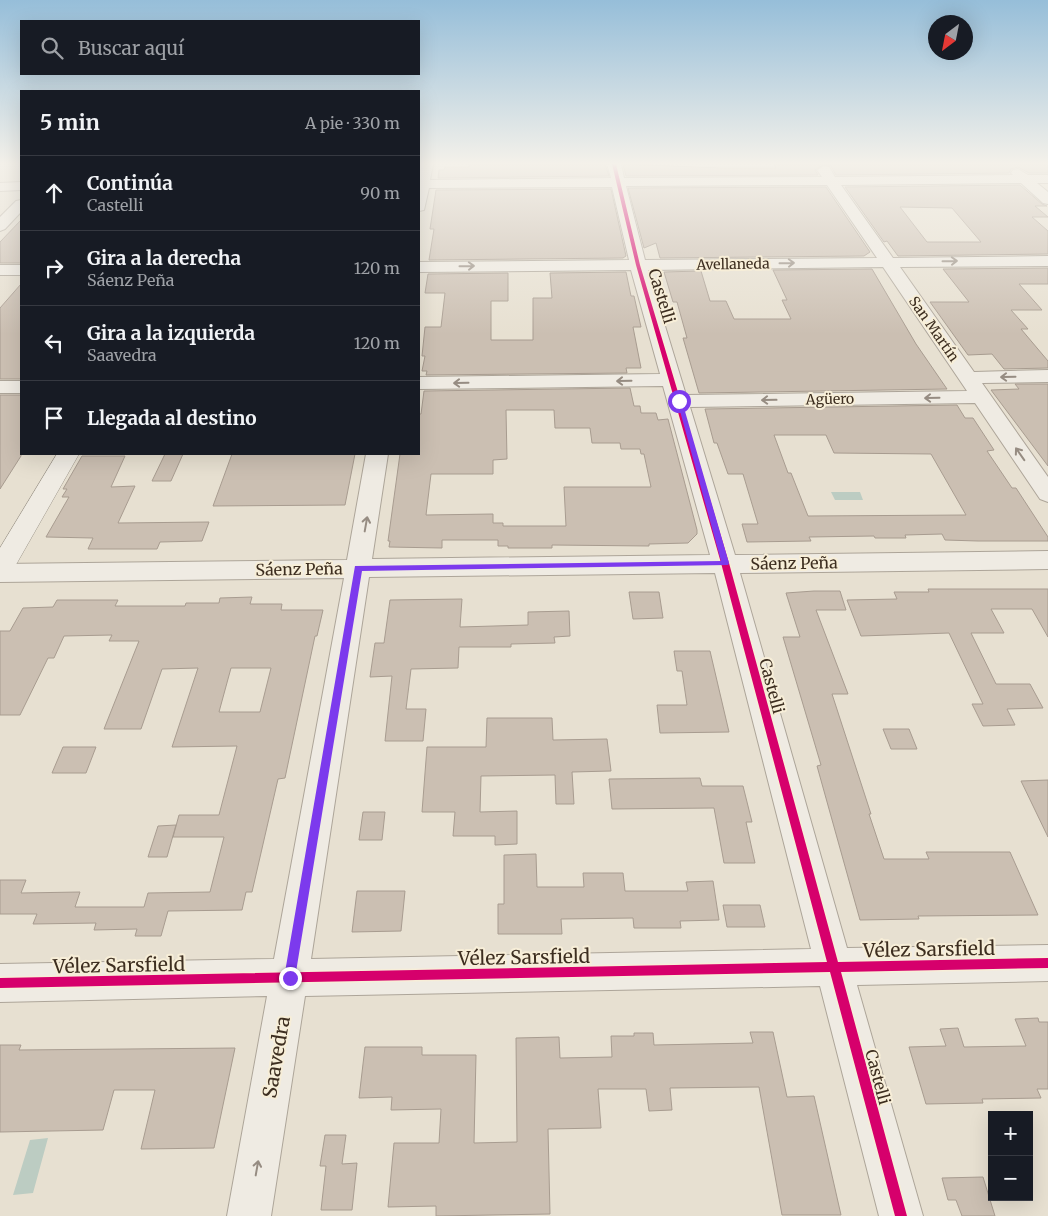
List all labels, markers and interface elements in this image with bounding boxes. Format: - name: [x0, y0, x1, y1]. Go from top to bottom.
- north arrow: [928, 15, 973, 60]
- search box: [20, 20, 420, 75]
- icon: search: [38, 34, 66, 62]
- text: Buscar aquí: [78, 36, 184, 60]
- text: 5 min: [40, 109, 100, 136]
- text: A pie · 330 m: [305, 113, 400, 133]
- text: Continúa: [87, 171, 173, 195]
- icon: ahead: [40, 179, 68, 207]
- text: 90 m: [360, 183, 400, 203]
- text: Castelli: [87, 195, 143, 215]
- text: Gira a la derecha: [87, 246, 241, 270]
- icon: right: [40, 254, 68, 282]
- street label: Avellaneda: [695, 254, 770, 274]
- one-way arrow: [942, 257, 958, 266]
- text: 120 m: [354, 258, 400, 278]
- one-way arrow: [779, 258, 795, 268]
- one-way arrow: [459, 261, 475, 271]
- street label: Castelli: [644, 266, 680, 326]
- text: Sáenz Peña: [87, 270, 174, 290]
- street label: San Martín: [905, 293, 963, 365]
- text: Gira a la izquierda: [87, 321, 255, 345]
- icon: left: [40, 329, 68, 357]
- text: 120 m: [354, 333, 400, 353]
- text: Saavedra: [87, 345, 157, 365]
- one-way arrow: [1000, 372, 1016, 381]
- one-way arrow: [616, 376, 632, 385]
- one-way arrow: [453, 378, 470, 388]
- route start: [668, 390, 691, 413]
- street label: Agüero: [805, 390, 854, 408]
- one-way arrow: [924, 393, 940, 402]
- one-way arrow: [762, 395, 778, 405]
- icon: arrive: [40, 404, 68, 432]
- text: Llegada al destino: [87, 406, 257, 430]
- one-way arrow: [1015, 447, 1025, 461]
- one-way arrow: [361, 517, 371, 533]
- street label: Sáenz Peña: [750, 552, 838, 574]
- street label: Sáenz Peña: [255, 558, 343, 580]
- street label: Castelli: [755, 656, 789, 716]
- street label: Vélez Sarsfield: [862, 936, 995, 962]
- street label: Vélez Sarsfield: [457, 944, 590, 970]
- street label: Vélez Sarsfield: [52, 952, 185, 978]
- route end: [279, 967, 302, 990]
- street label: Saavedra: [257, 1014, 295, 1100]
- street label: Castelli: [861, 1047, 895, 1107]
- map controls: [988, 1111, 1033, 1201]
- button: +: [988, 1111, 1033, 1156]
- button: −: [988, 1156, 1033, 1201]
- one-way arrow: [253, 1160, 263, 1176]

